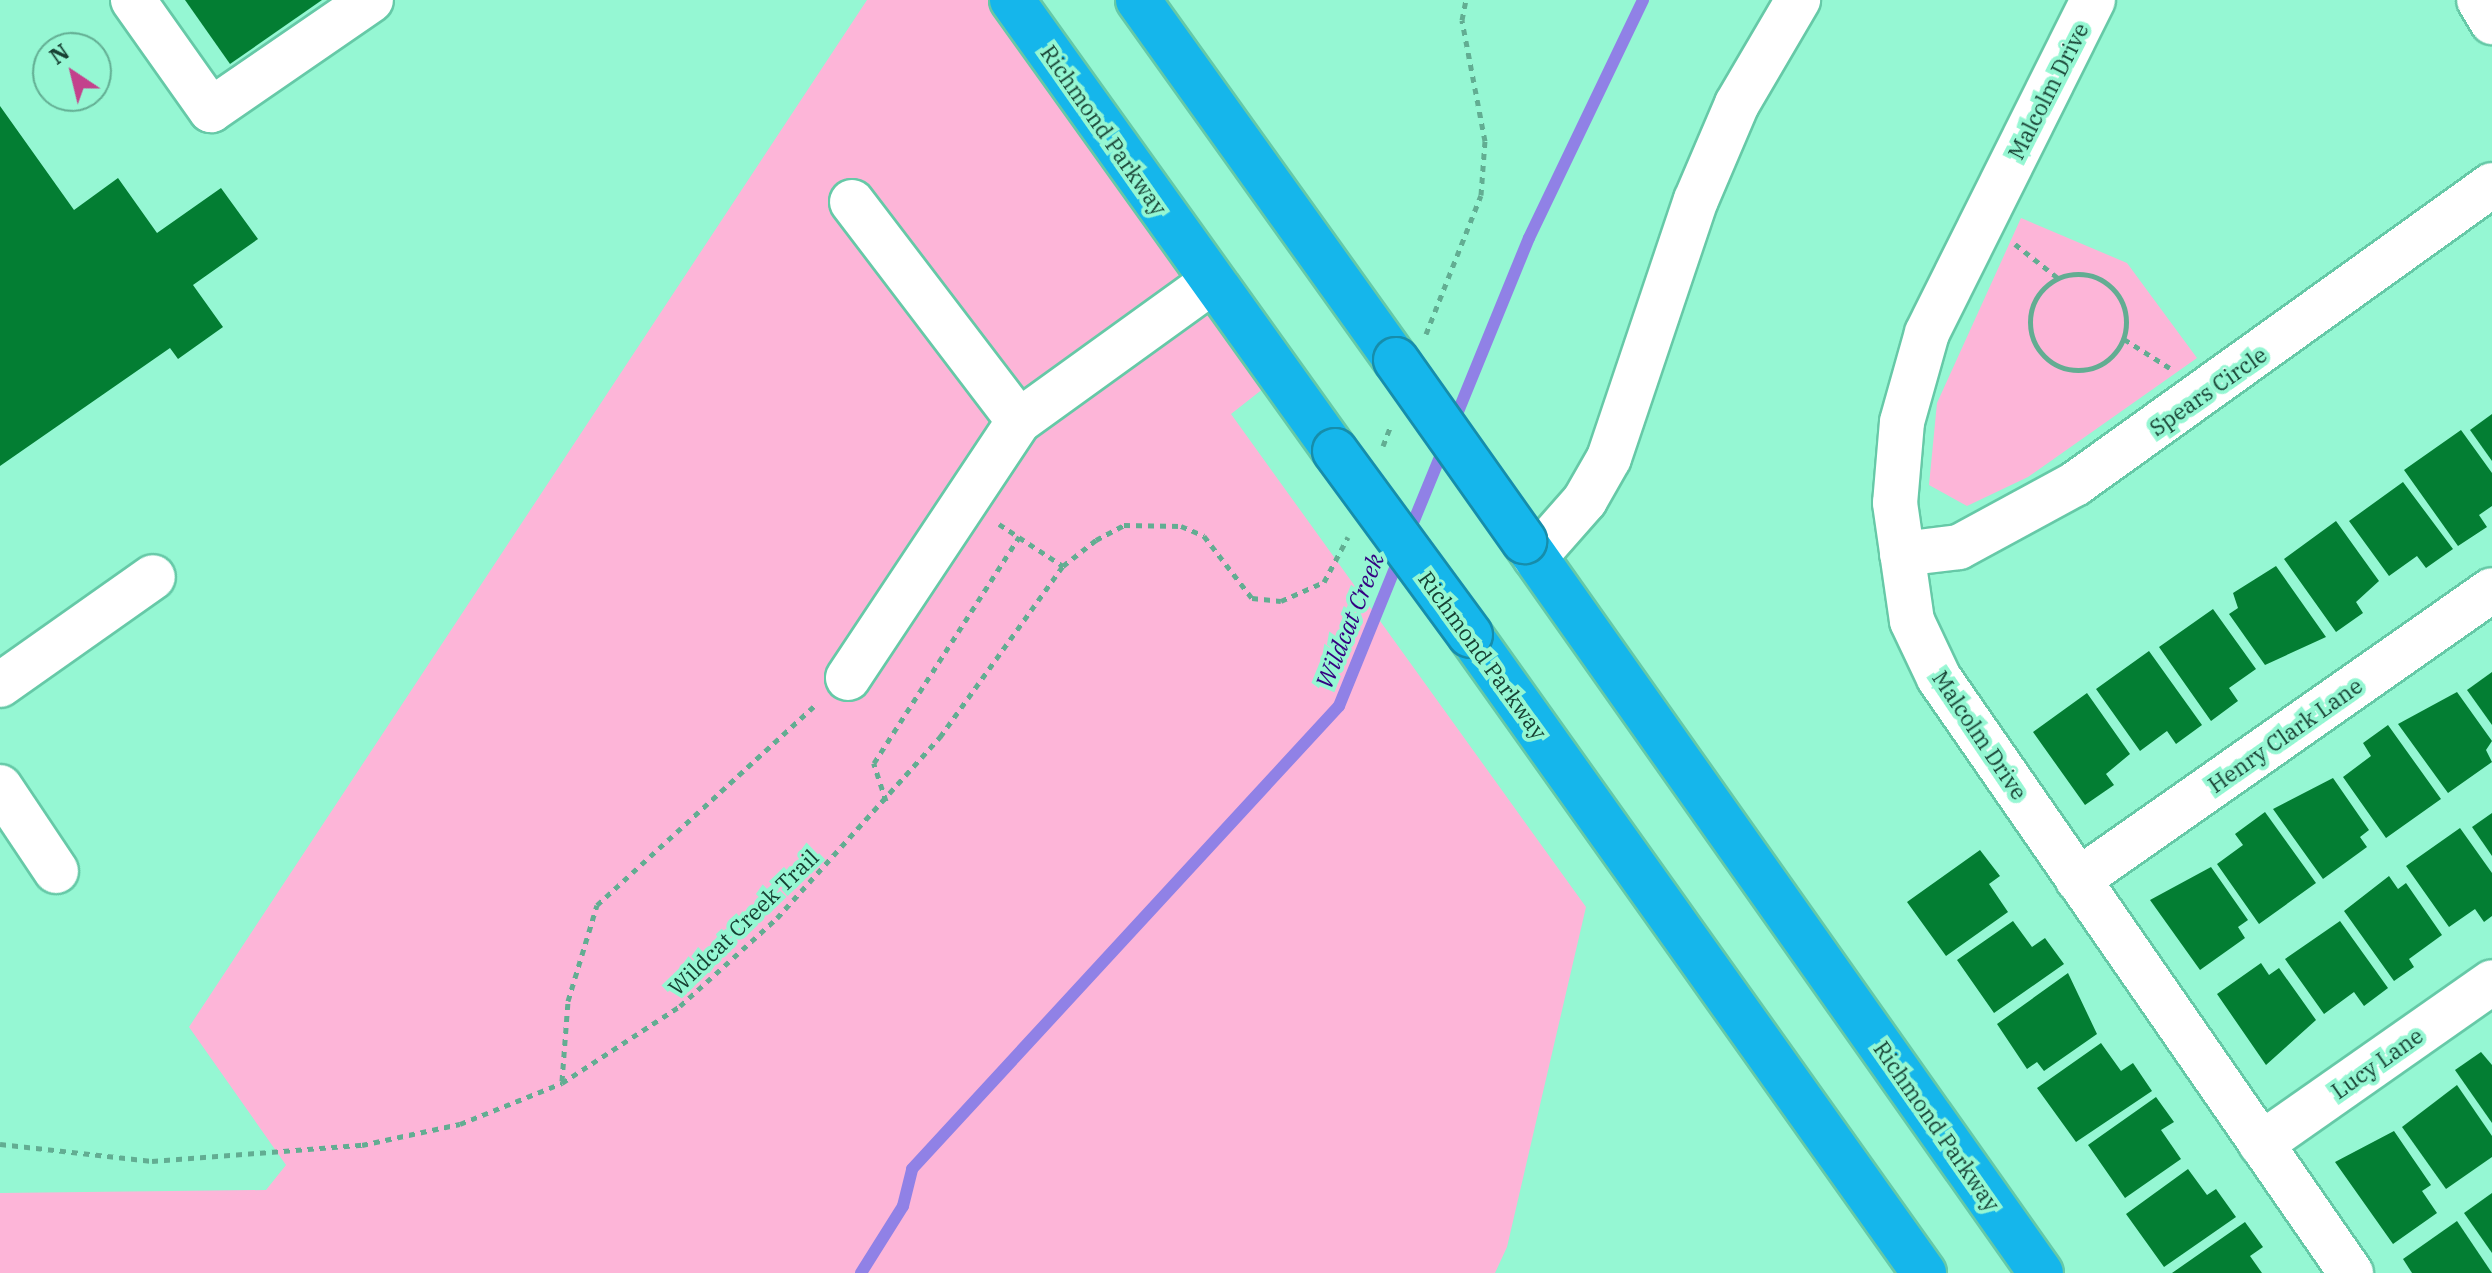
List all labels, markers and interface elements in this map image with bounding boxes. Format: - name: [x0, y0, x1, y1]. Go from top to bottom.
- street label: Malcolm Drive: [2002, 18, 2094, 164]
- north arrow: [32, 32, 112, 112]
- text: N: [44, 37, 75, 70]
- street label: Richmond Parkway: [1035, 40, 1173, 220]
- street label: Spears Circle: [2144, 341, 2272, 441]
- water label: Wildcat Creek: [1310, 549, 1390, 693]
- street label: Richmond Parkway: [1413, 566, 1553, 744]
- street label: Malcolm Drive: [1927, 666, 2033, 804]
- street label: Henry Clark Lane: [2203, 672, 2367, 798]
- street label: Wildcat Creek Trail: [662, 844, 824, 1000]
- street label: Lucy Lane: [2326, 1022, 2428, 1104]
- street label: Richmond Parkway: [1868, 1036, 2006, 1216]

